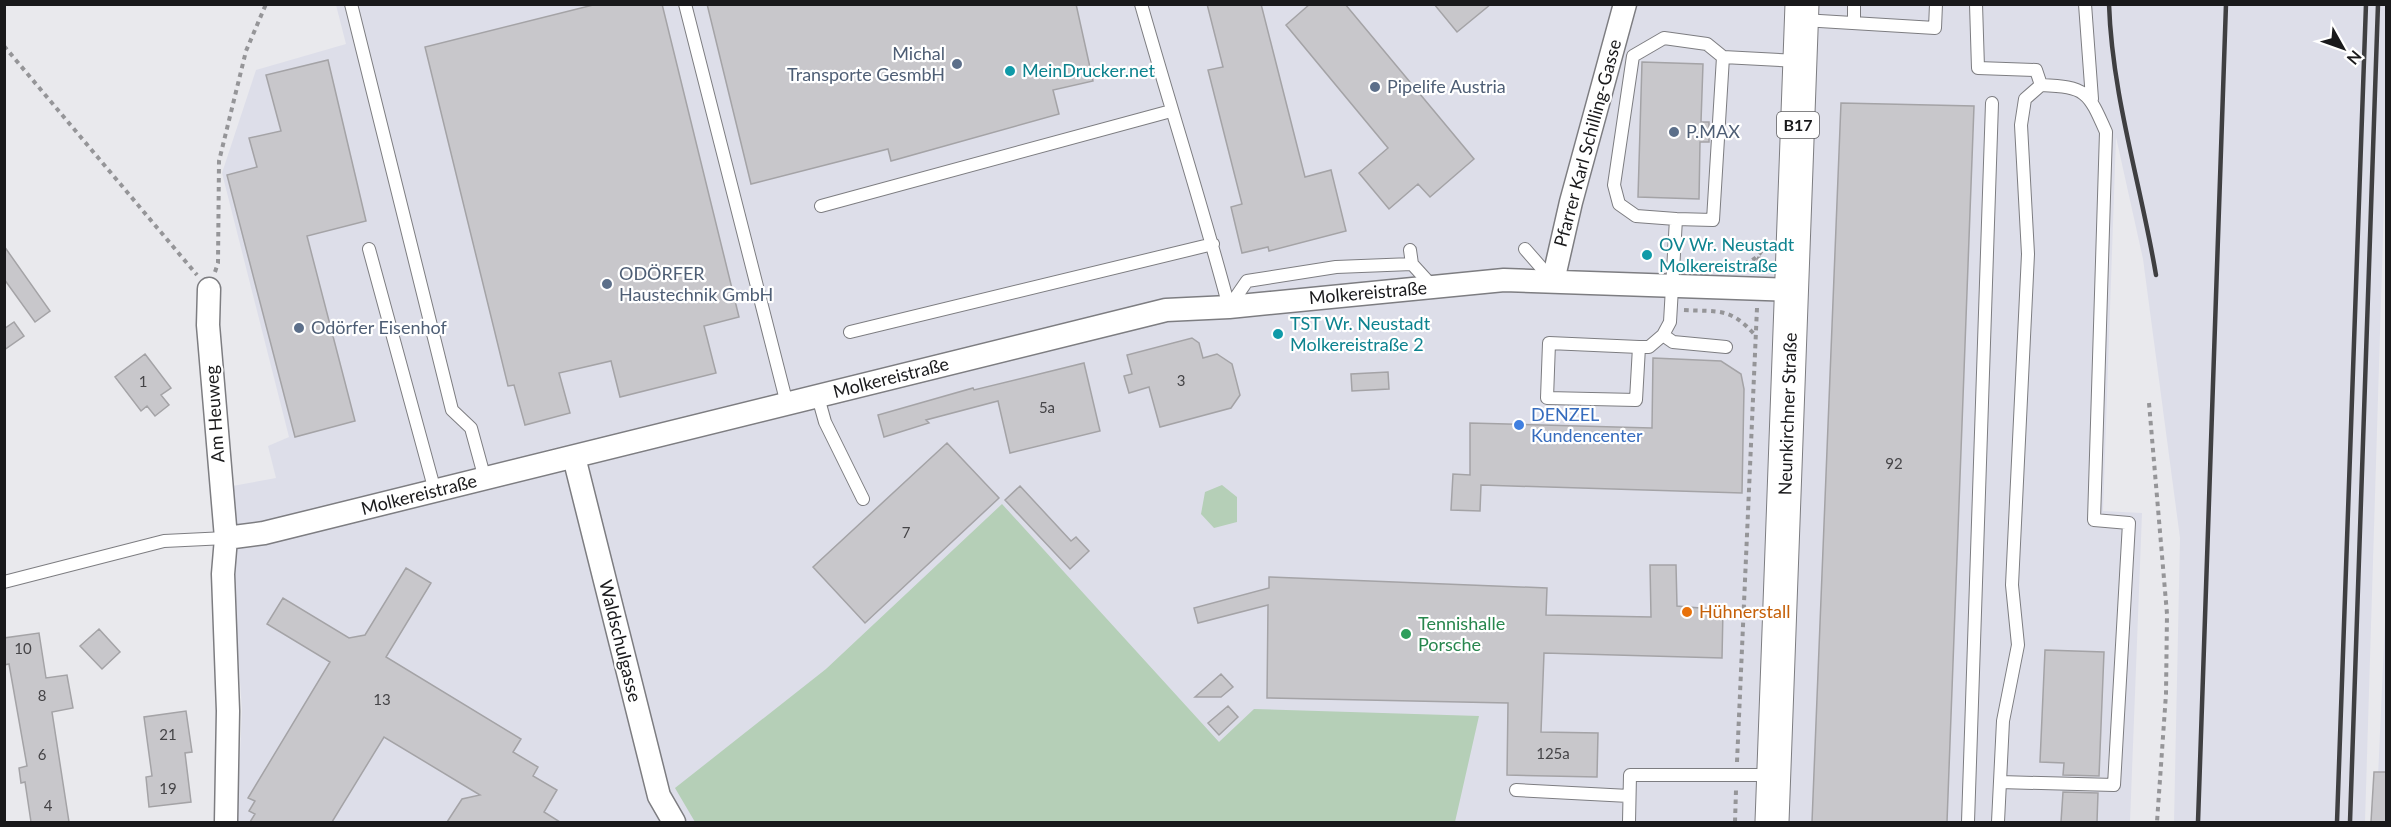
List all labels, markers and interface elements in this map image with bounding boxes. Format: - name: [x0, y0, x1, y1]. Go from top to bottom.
- north arrow: [2313, 18, 2373, 78]
- street label: Pfarrer Karl Schilling-Gasse: [1549, 37, 1625, 249]
- place label: Michal Transporte GesmbH: [787, 42, 945, 85]
- text: N: [2344, 47, 2366, 69]
- marker: Michal Transporte GesmbH: [950, 57, 964, 71]
- place label: MeinDrucker.net: [1022, 59, 1156, 81]
- marker: MeinDrucker.net: [1003, 64, 1017, 78]
- place label: Pipelife Austria: [1387, 75, 1506, 97]
- marker: Pipelife Austria: [1368, 80, 1382, 94]
- road number: B17: [1777, 112, 1819, 138]
- place label: P.MAX: [1686, 120, 1740, 142]
- marker: P.MAX: [1667, 125, 1681, 139]
- place label: OV Wr. Neustadt Molkereistraße: [1659, 233, 1795, 276]
- marker: OV Wr. Neustadt Molkereistraße: [1640, 248, 1654, 262]
- place label: ODÖRFER Haustechnik GmbH: [619, 262, 773, 305]
- street label: Molkereistraße: [1308, 276, 1428, 308]
- marker: ODÖRFER Haustechnik GmbH: [600, 277, 614, 291]
- place label: TST Wr. Neustadt Molkereistraße 2: [1290, 312, 1431, 355]
- place label: Odörfer Eisenhof: [311, 316, 447, 338]
- marker: Odörfer Eisenhof: [292, 321, 306, 335]
- marker: TST Wr. Neustadt Molkereistraße 2: [1271, 327, 1285, 341]
- street label: Neunkirchner Straße: [1773, 332, 1801, 496]
- street label: Molkereistraße: [831, 352, 951, 402]
- street label: Am Heuweg: [200, 365, 228, 463]
- house number: 3: [1177, 371, 1185, 389]
- house number: 1: [139, 372, 147, 390]
- house number: 5a: [1039, 398, 1055, 416]
- place label: DENZEL Kundencenter: [1531, 403, 1643, 446]
- marker: DENZEL Kundencenter: [1512, 418, 1526, 432]
- house number: 92: [1885, 454, 1903, 472]
- street label: Molkereistraße: [359, 469, 479, 519]
- house number: 7: [902, 523, 911, 541]
- street label: Waldschulgasse: [595, 577, 647, 704]
- place label: Hühnerstall: [1699, 600, 1790, 622]
- marker: Hühnerstall: [1680, 605, 1694, 619]
- place label: Tennishalle Porsche: [1418, 612, 1505, 655]
- marker: Tennishalle Porsche: [1399, 627, 1413, 641]
- house number: 10: [14, 639, 32, 657]
- house number: 8: [38, 686, 46, 704]
- house number: 13: [373, 690, 391, 708]
- house number: 21: [159, 725, 177, 743]
- house number: 125a: [1536, 744, 1570, 762]
- house number: 6: [38, 745, 47, 763]
- house number: 19: [159, 779, 177, 797]
- house number: 4: [44, 796, 53, 814]

